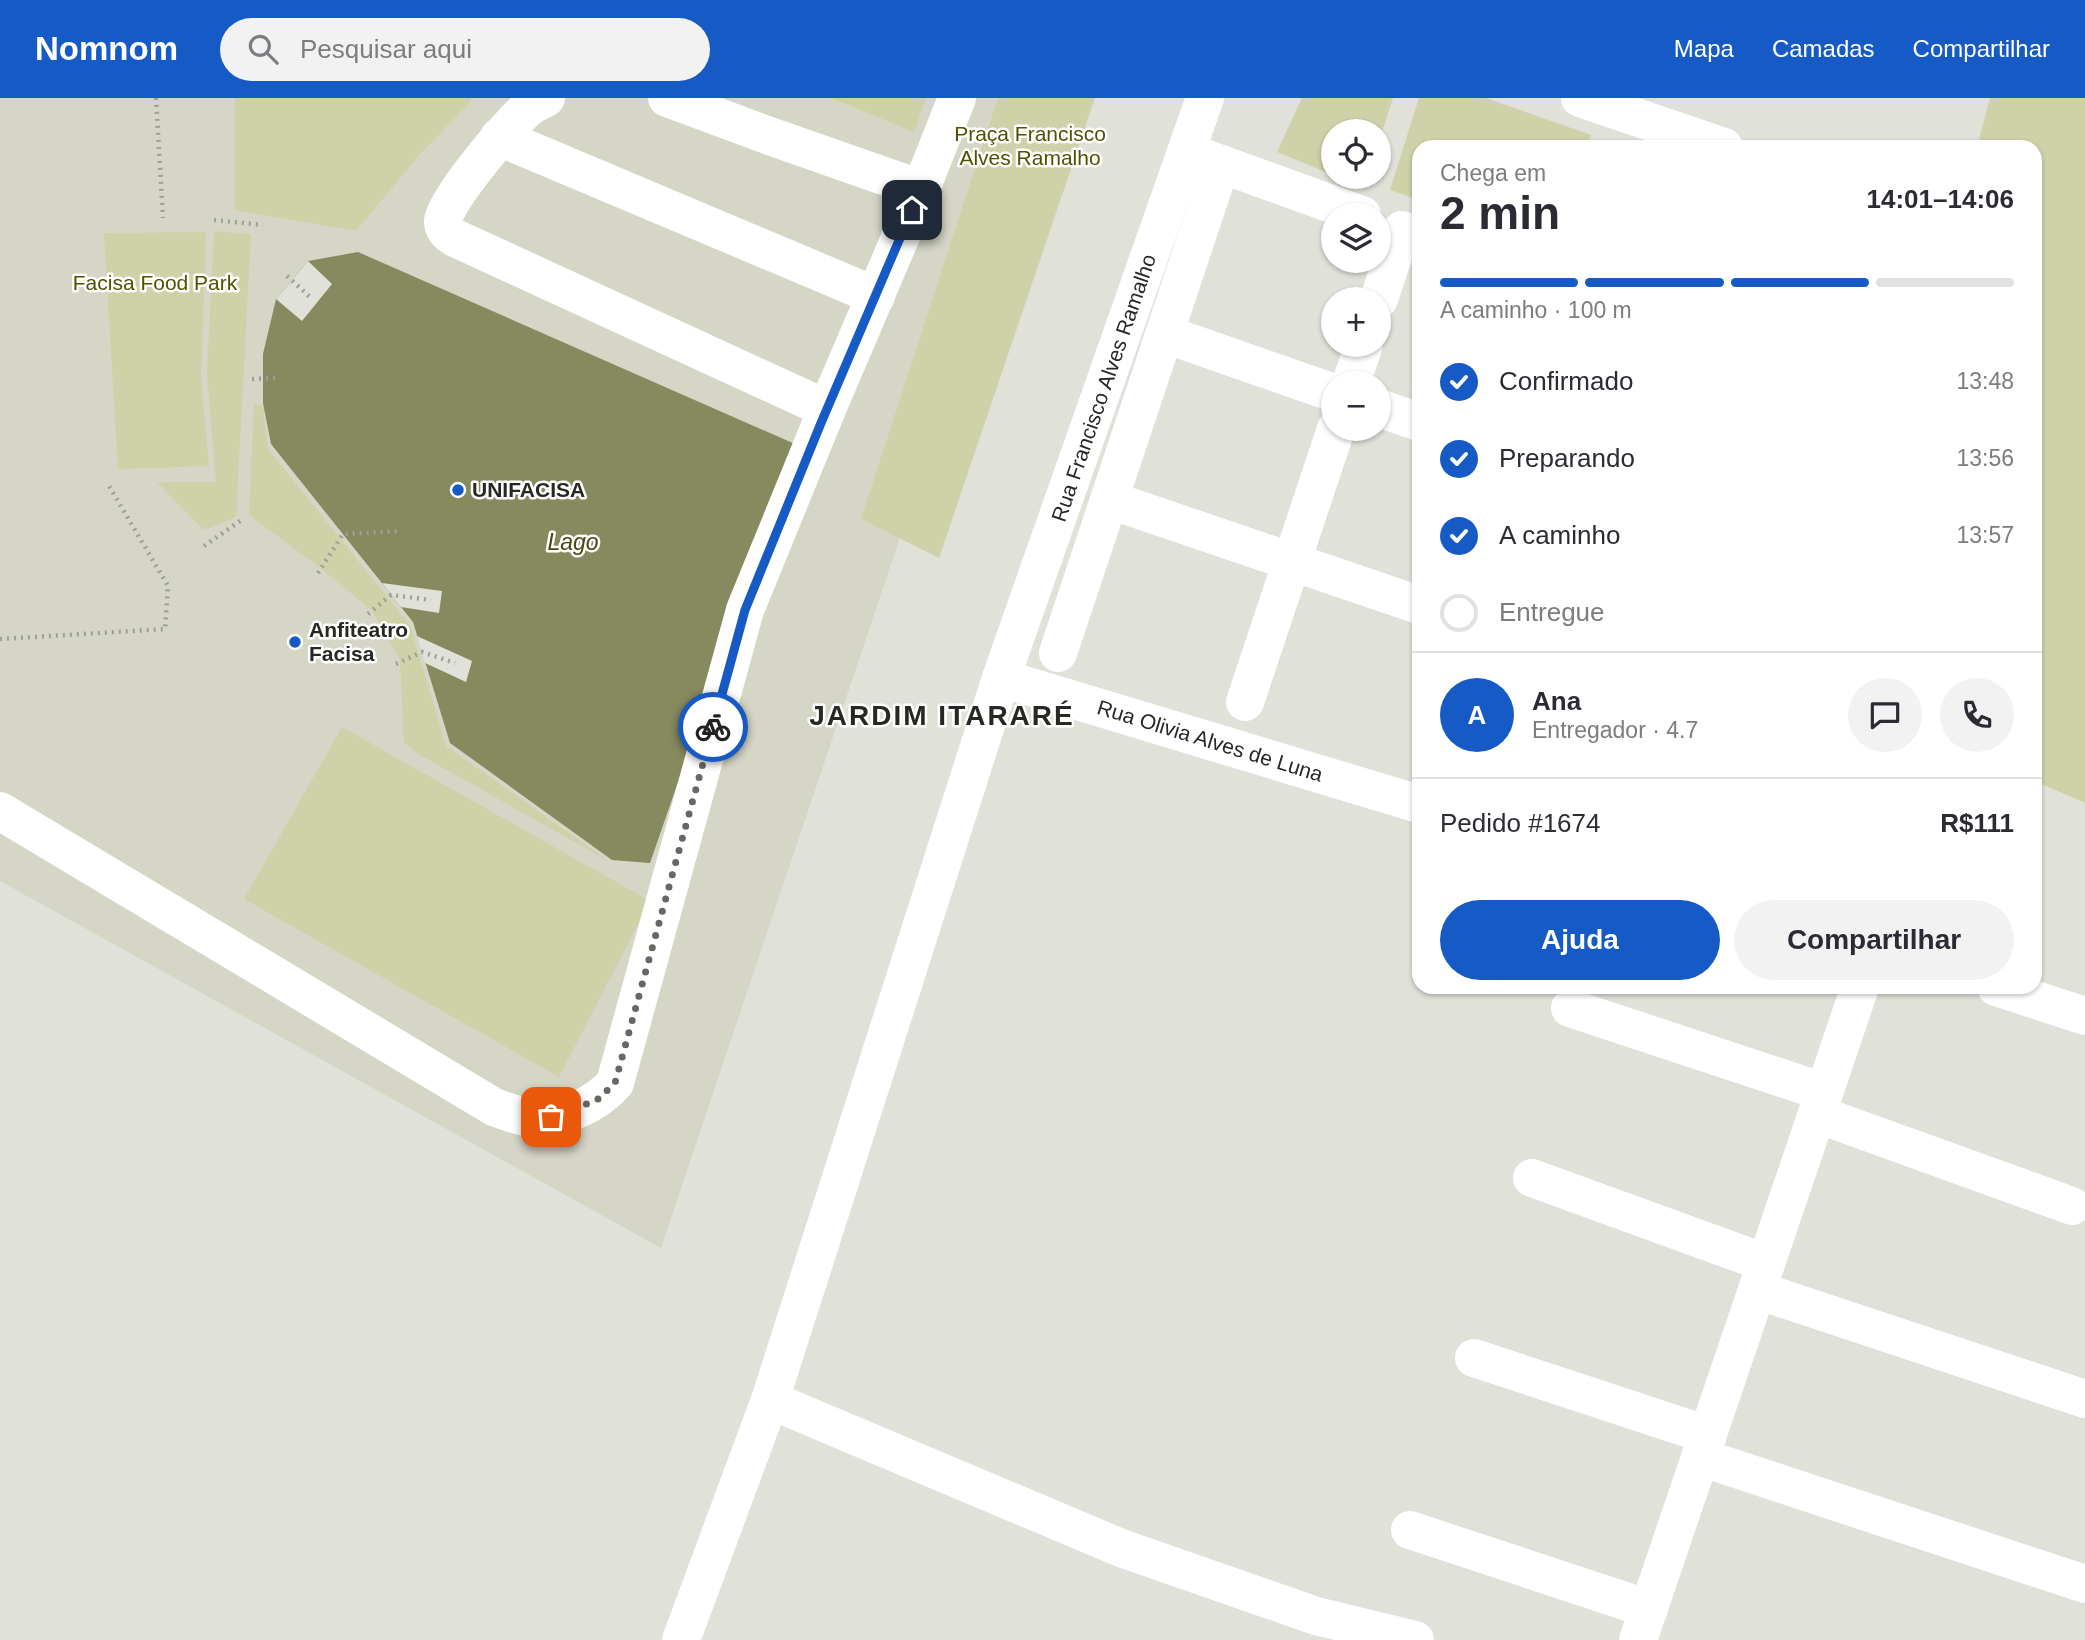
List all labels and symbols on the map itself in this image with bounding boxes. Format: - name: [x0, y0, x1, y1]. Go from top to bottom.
- park label: Praça Francisco Alves Ramalho: [954, 122, 1106, 169]
- pin: [882, 180, 942, 240]
- street label: Rua Francisco Alves Ramalho: [1047, 251, 1160, 525]
- park label: Facisa Food Park: [73, 271, 238, 294]
- place label: UNIFACISA: [472, 478, 585, 501]
- marker: UNIFACISA: [450, 482, 466, 498]
- water label: Lago: [547, 529, 599, 555]
- place label: Anfiteatro Facisa: [309, 618, 408, 665]
- marker: Anfiteatro Facisa: [287, 634, 303, 650]
- courier: [678, 692, 748, 762]
- street label: Rua Olivia Alves de Luna: [1095, 695, 1326, 786]
- district label: JARDIM ITARARÉ: [809, 700, 1075, 731]
- pin: [521, 1087, 581, 1147]

